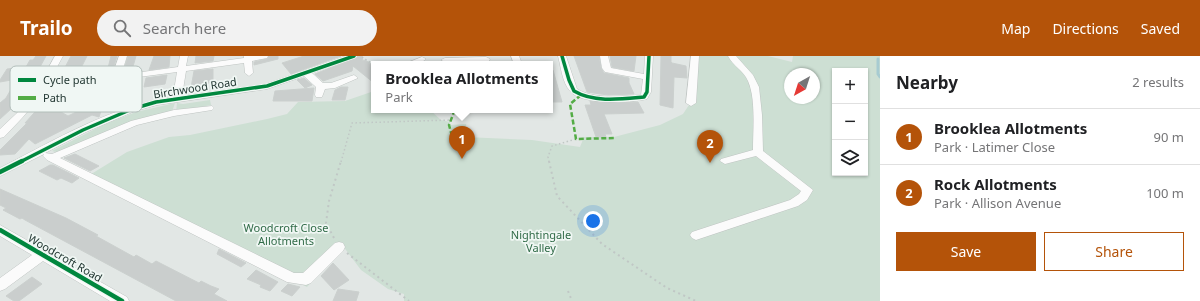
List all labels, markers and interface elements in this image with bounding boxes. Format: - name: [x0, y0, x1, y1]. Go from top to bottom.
- search box: [97, 10, 377, 46]
- text: Trailo: [20, 15, 73, 41]
- icon: search: [111, 17, 133, 39]
- text: Search here: [143, 18, 226, 38]
- text: Map: [1001, 19, 1030, 38]
- text: Directions: [1052, 19, 1119, 38]
- text: Saved: [1141, 19, 1180, 38]
- popup: [371, 61, 553, 113]
- legend: [10, 66, 142, 112]
- text: Brooklea Allotments: [385, 68, 539, 88]
- north arrow: [784, 68, 820, 104]
- map controls: [832, 68, 868, 176]
- button: +: [832, 68, 868, 104]
- text: Nearby: [896, 71, 958, 94]
- text: Cycle path: [43, 72, 96, 87]
- street label: Birchwood Road: [152, 73, 238, 102]
- text: 2 results: [1132, 73, 1184, 91]
- text: Park: [385, 88, 413, 106]
- text: Path: [43, 90, 67, 105]
- button: −: [832, 104, 868, 140]
- text: Brooklea Allotments: [934, 118, 1087, 138]
- pin: 1: [449, 126, 475, 159]
- text: 1: [905, 128, 913, 146]
- text: 90 m: [1154, 128, 1184, 146]
- pin: 2: [697, 130, 723, 163]
- text: Park · Latimer Close: [934, 138, 1055, 156]
- button: layers: [832, 140, 868, 176]
- text: Rock Allotments: [934, 174, 1057, 194]
- text: 2: [905, 184, 913, 202]
- text: 100 m: [1146, 184, 1184, 202]
- text: Park · Allison Avenue: [934, 194, 1061, 212]
- your location: [583, 211, 603, 231]
- park label: Woodcroft Close Allotments: [244, 220, 328, 248]
- park label: Nightingale Valley: [511, 227, 571, 255]
- street label: Woodcroft Road: [25, 230, 105, 285]
- button: Save: [896, 232, 1036, 271]
- button: Share: [1044, 232, 1184, 271]

